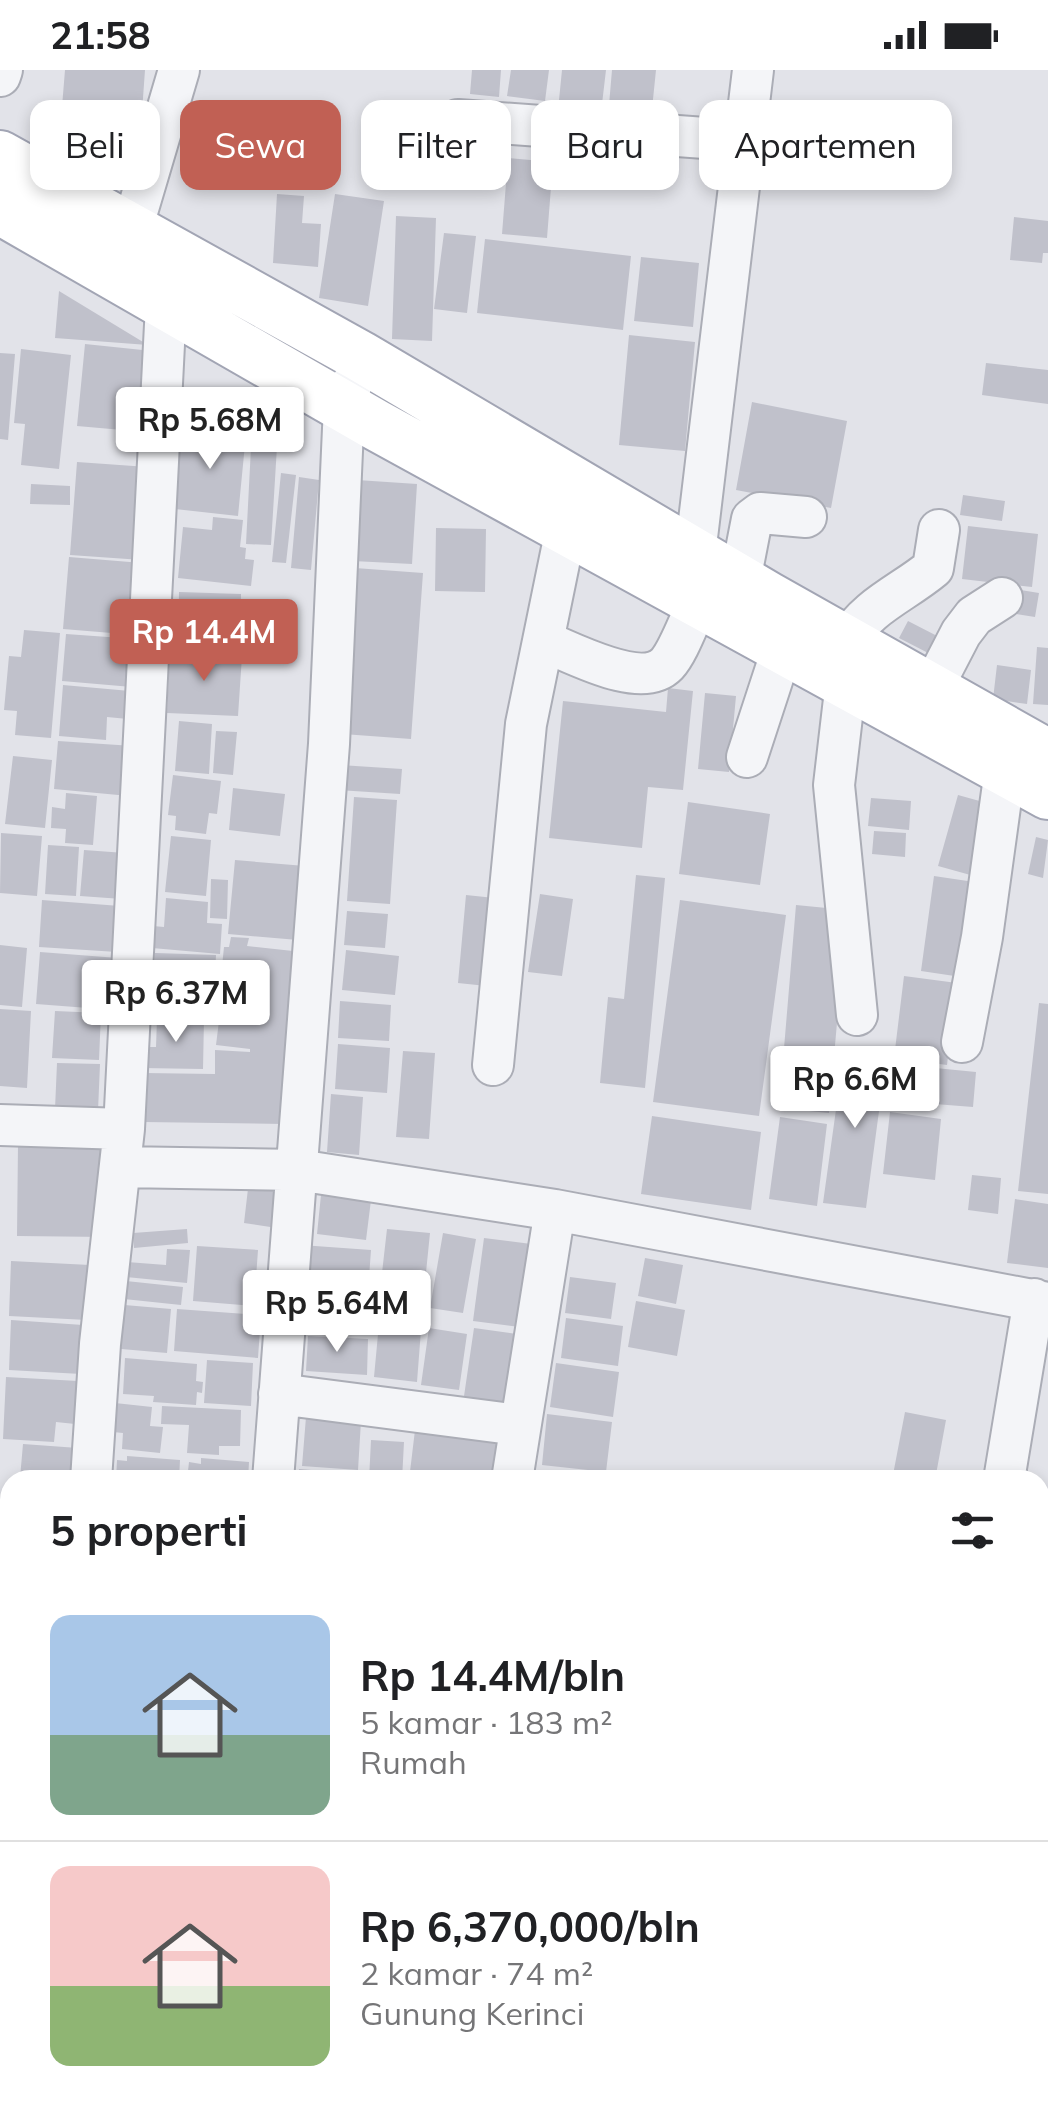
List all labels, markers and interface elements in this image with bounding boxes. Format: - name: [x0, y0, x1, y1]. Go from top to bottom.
- text: 21:58: [50, 11, 151, 59]
- chip: Beli: [30, 100, 160, 190]
- chip: Sewa: [180, 100, 341, 190]
- chip: Filter: [361, 100, 511, 190]
- chip: Baru: [531, 100, 679, 190]
- chip: Apartemen: [699, 100, 952, 190]
- pin: Rp 5.68M: [107, 387, 313, 472]
- text: Rp 5.68M: [138, 399, 282, 439]
- pin: Rp 14.4M: [101, 599, 307, 684]
- text: Rp 14.4M: [132, 611, 276, 651]
- pin: Rp 6.37M: [73, 960, 279, 1045]
- text: Rp 6.37M: [104, 972, 248, 1012]
- pin: Rp 6.6M: [763, 1046, 947, 1131]
- text: Rp 6.6M: [792, 1058, 918, 1098]
- pin: Rp 5.64M: [234, 1270, 440, 1355]
- text: Rp 5.64M: [265, 1282, 409, 1322]
- icon: filters: [945, 1503, 1000, 1558]
- text: 5 properti: [50, 1504, 247, 1557]
- text: Rp 14.4M/bln: [360, 1649, 625, 1702]
- icon: home: [130, 1655, 250, 1775]
- text: 5 kamar · 183 m²: [360, 1702, 612, 1742]
- text: Rumah: [360, 1742, 467, 1782]
- text: Rp 6,370,000/bln: [360, 1900, 700, 1953]
- icon: home: [130, 1906, 250, 2026]
- text: 2 kamar · 74 m²: [360, 1953, 593, 1993]
- text: Gunung Kerinci: [360, 1993, 584, 2033]

